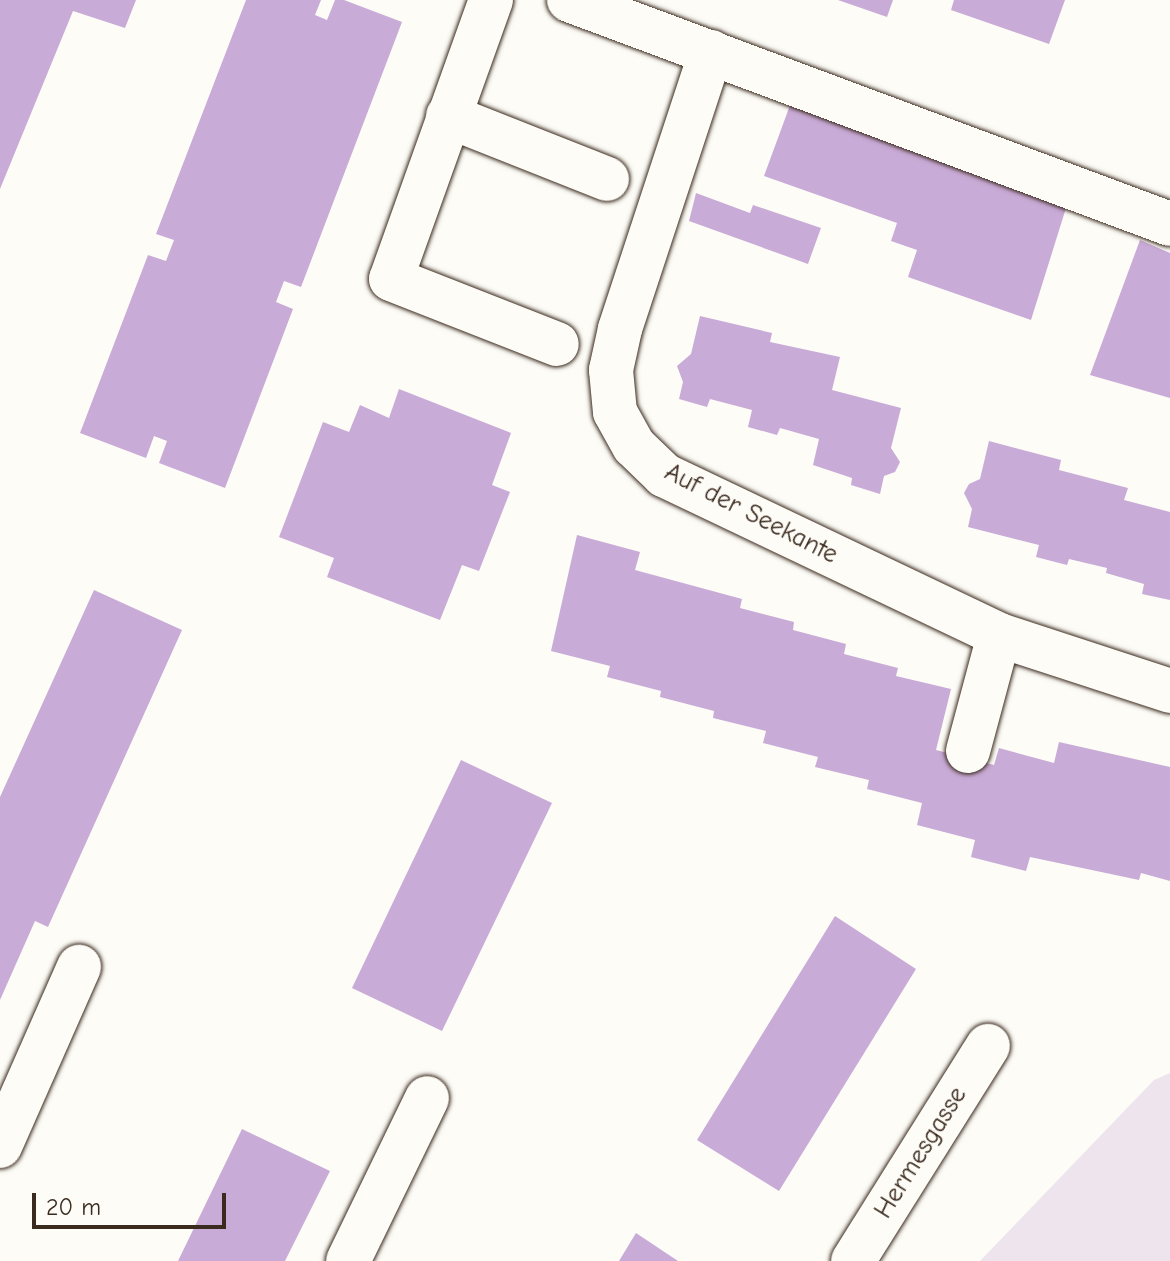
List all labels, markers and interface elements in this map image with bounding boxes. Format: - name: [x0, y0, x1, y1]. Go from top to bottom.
- street label: Auf der Seekante: [659, 457, 843, 571]
- street label: Hermesgasse: [868, 1081, 974, 1225]
- scale bar: [36, 1177, 230, 1227]
- text: 20 m: [46, 1193, 101, 1221]

